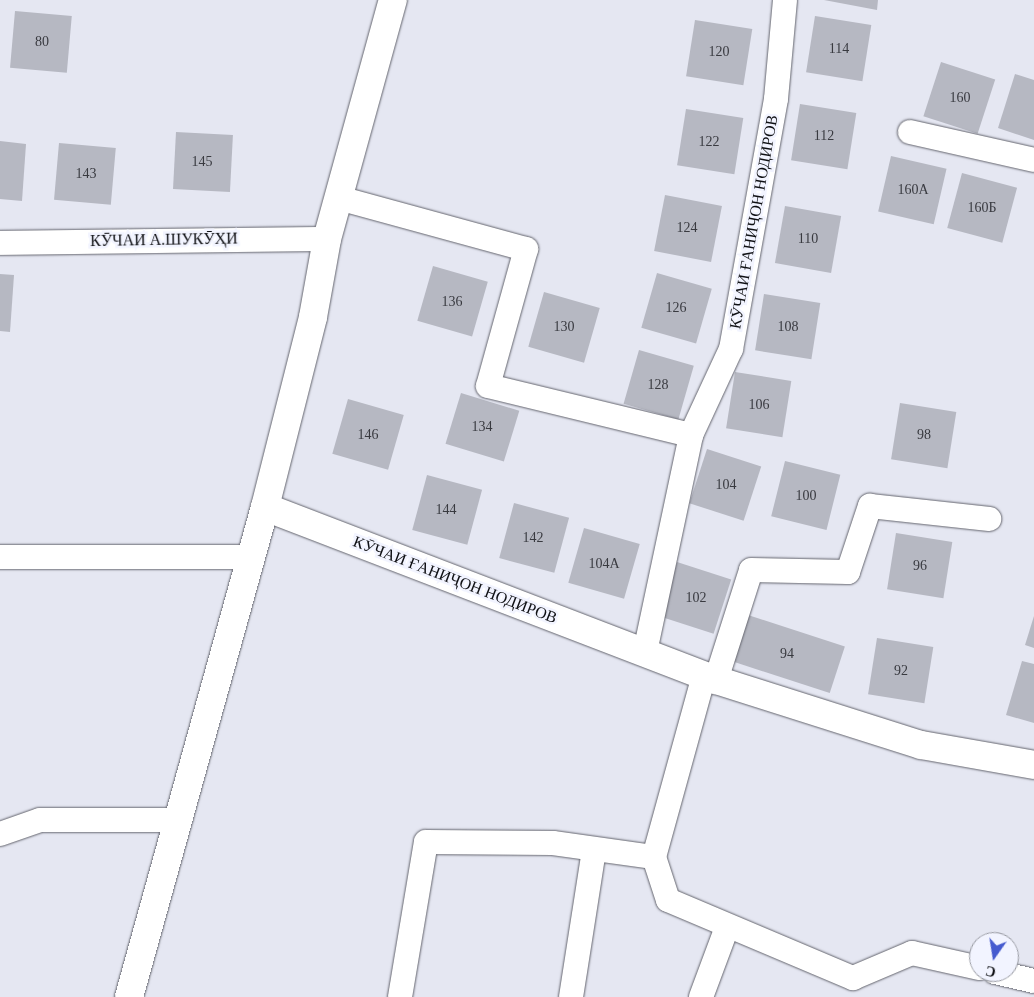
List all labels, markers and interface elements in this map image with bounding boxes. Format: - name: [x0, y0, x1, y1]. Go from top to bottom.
- house number: 80: [35, 34, 49, 50]
- house number: 114: [829, 41, 849, 57]
- house number: 120: [709, 44, 730, 60]
- house number: 160: [950, 90, 970, 106]
- street label: КӮЧАИ ҒАНИҶОН НОДИРОВ: [726, 113, 782, 331]
- house number: 112: [814, 128, 834, 144]
- house number: 122: [699, 134, 720, 150]
- house number: 145: [192, 154, 212, 170]
- house number: 143: [76, 166, 96, 182]
- house number: 160А: [897, 182, 929, 198]
- house number: 160Б: [967, 200, 997, 216]
- house number: 124: [676, 220, 698, 236]
- street label: КӮЧАИ А.ШУКӮҲИ: [90, 229, 238, 251]
- house number: 110: [798, 231, 818, 247]
- house number: 136: [442, 294, 462, 310]
- house number: 126: [666, 300, 686, 316]
- house number: 130: [554, 319, 574, 335]
- house number: 108: [778, 319, 798, 335]
- house number: 128: [648, 377, 668, 393]
- house number: 106: [749, 397, 770, 413]
- house number: 134: [472, 419, 492, 435]
- house number: 146: [358, 427, 378, 443]
- house number: 98: [917, 427, 931, 443]
- house number: 104: [716, 477, 736, 493]
- house number: 100: [796, 488, 816, 504]
- house number: 144: [436, 502, 456, 518]
- house number: 142: [522, 530, 544, 546]
- street label: КӮЧАИ ҒАНИҶОН НОДИРОВ: [350, 532, 560, 628]
- house number: 104А: [588, 556, 620, 572]
- house number: 96: [913, 558, 927, 574]
- house number: 102: [686, 590, 706, 606]
- house number: 94: [780, 646, 794, 662]
- house number: 92: [894, 663, 908, 679]
- north arrow: [969, 932, 1019, 982]
- text: С: [984, 963, 997, 980]

